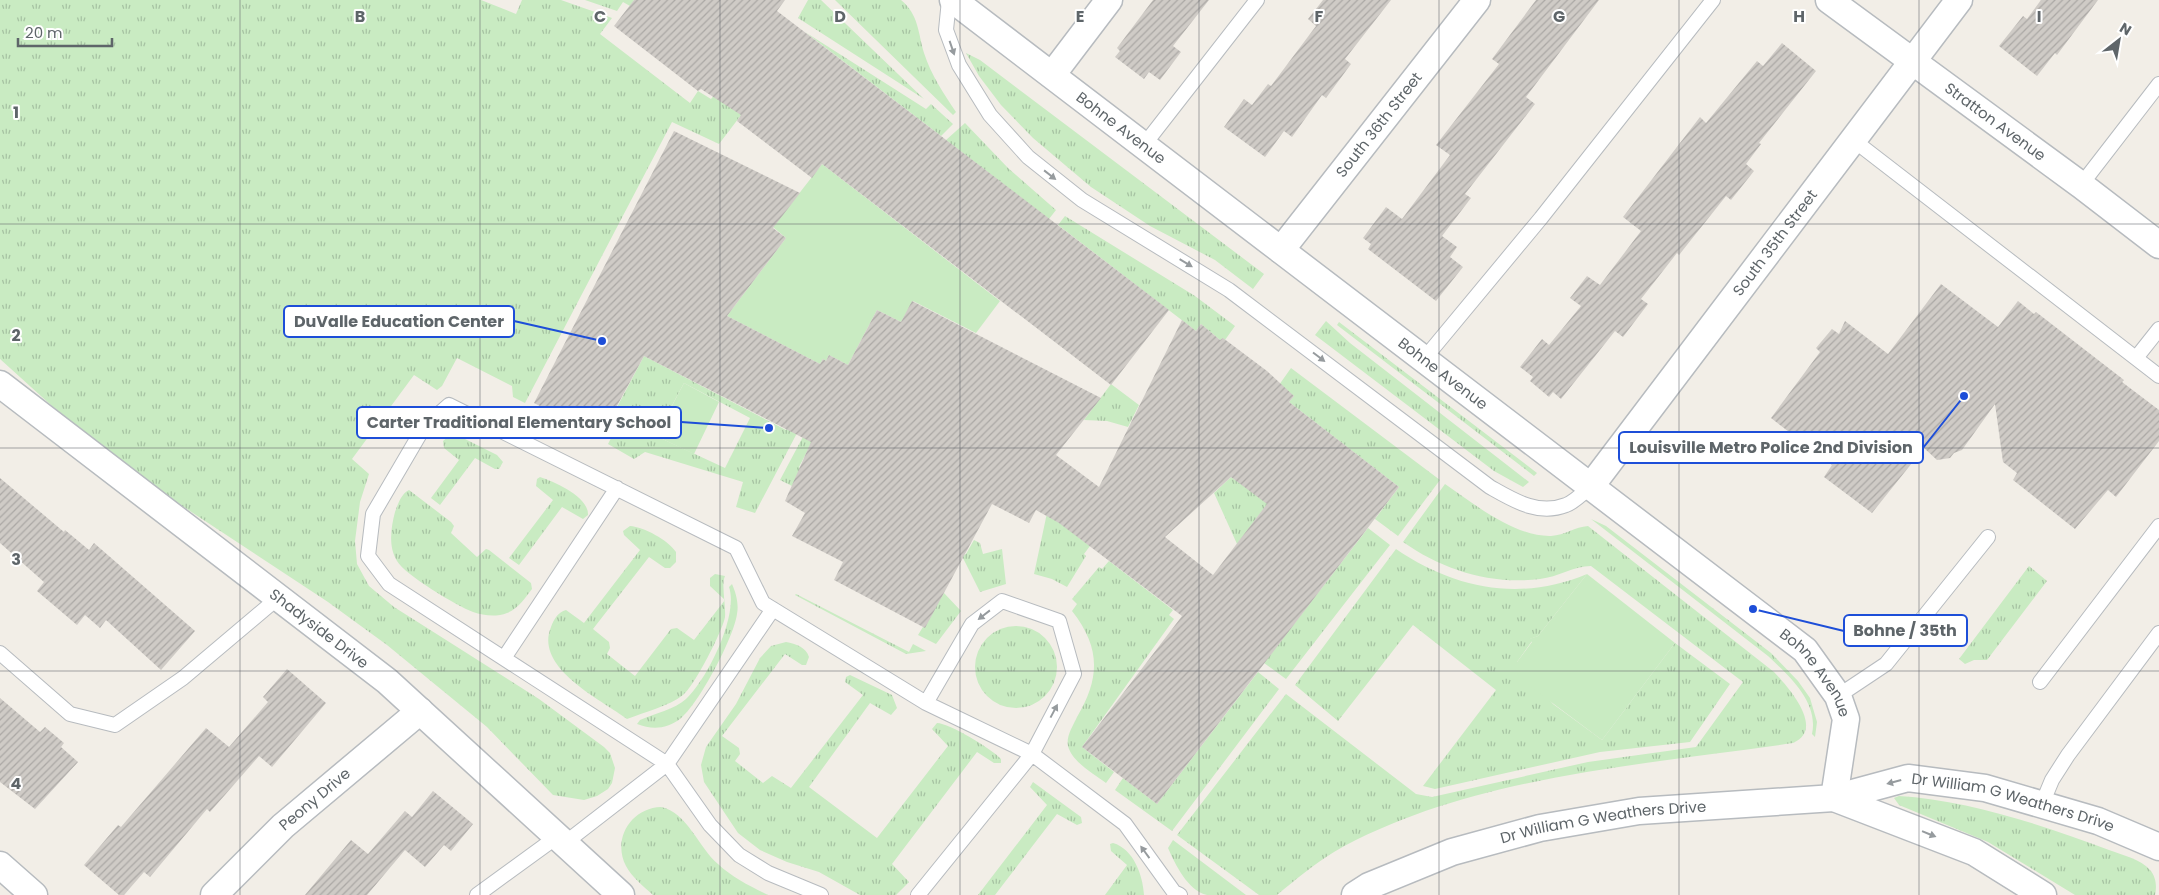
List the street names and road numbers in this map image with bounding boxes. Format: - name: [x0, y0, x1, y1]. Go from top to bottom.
- street label: South 36th Street: [1331, 67, 1427, 182]
- street label: Stratton Avenue: [1941, 77, 2050, 166]
- street label: Bohne Avenue: [1072, 87, 1170, 169]
- street label: South 35th Street: [1728, 185, 1822, 300]
- street label: Bohne Avenue: [1394, 332, 1492, 414]
- street label: Shadyside Drive: [265, 584, 373, 673]
- street label: Bohne Avenue: [1775, 623, 1855, 720]
- street label: Peony Drive: [274, 763, 355, 835]
- street label: Dr William G Weathers Drive: [1910, 768, 2118, 837]
- street label: Dr William G Weathers Drive: [1498, 796, 1707, 848]

